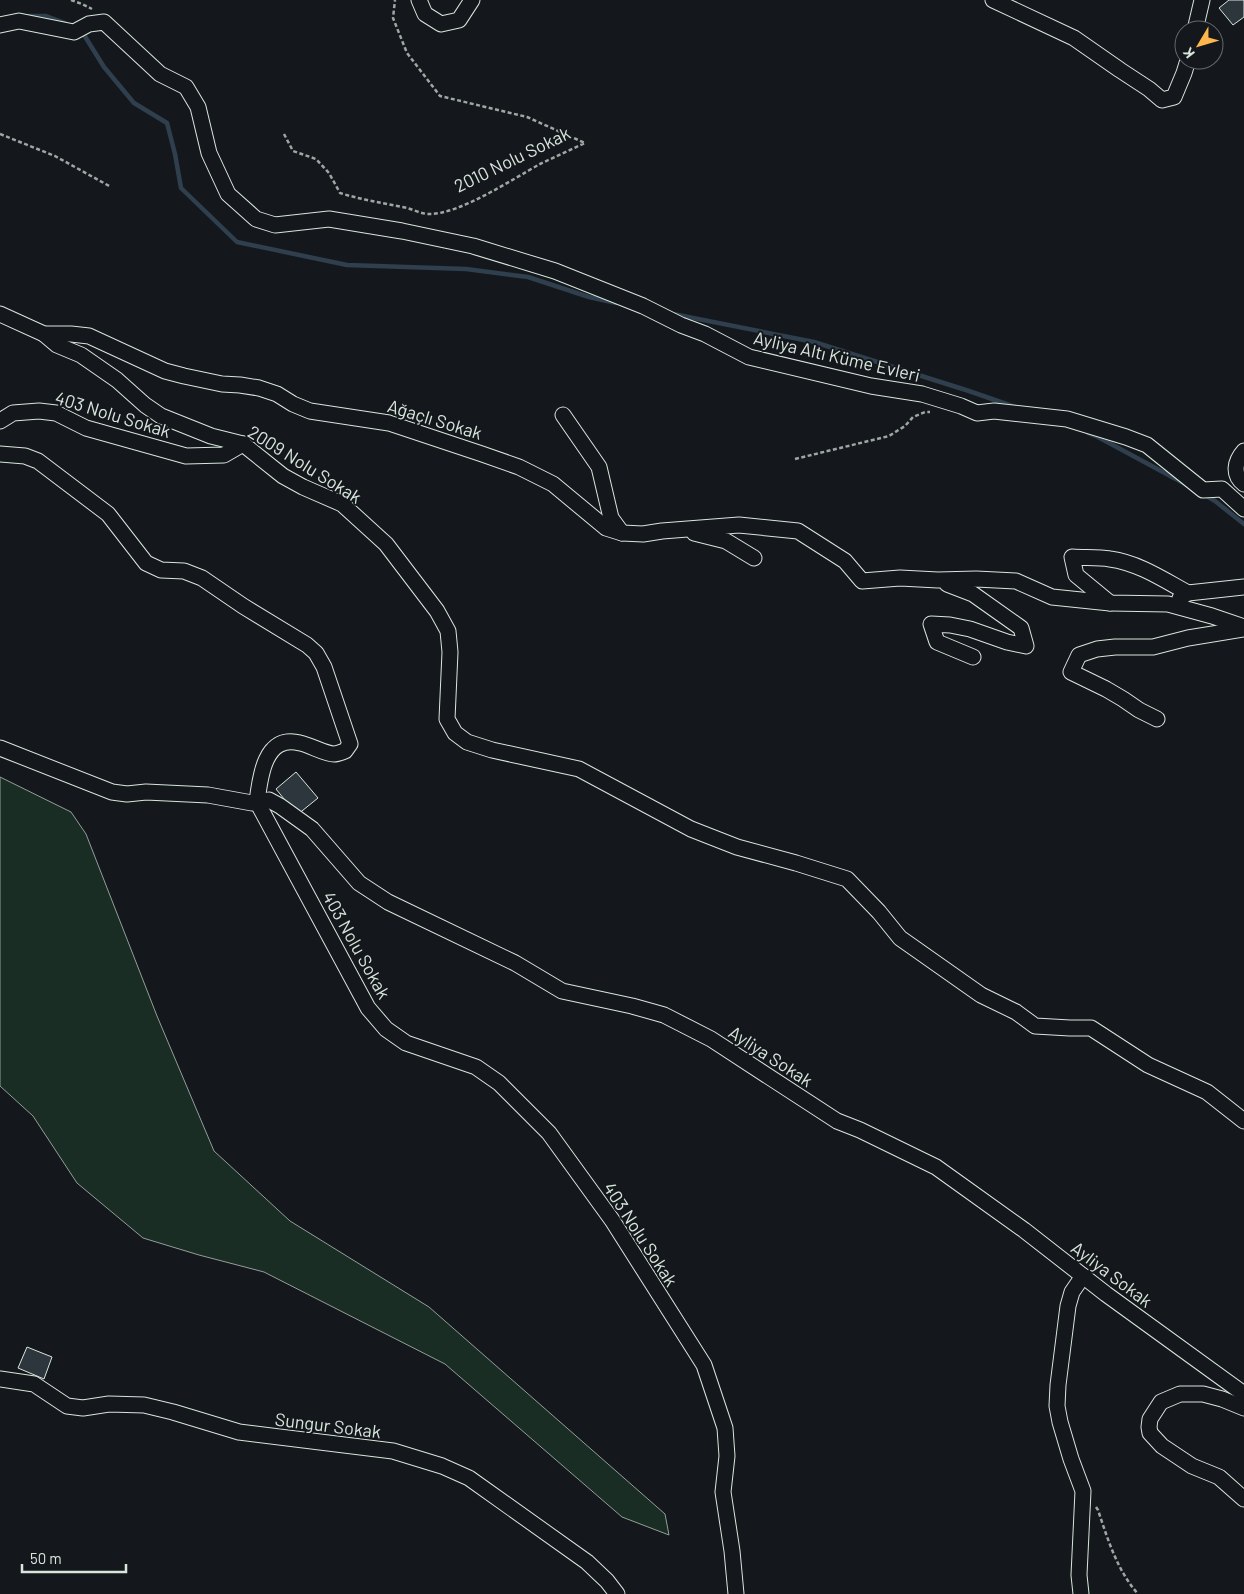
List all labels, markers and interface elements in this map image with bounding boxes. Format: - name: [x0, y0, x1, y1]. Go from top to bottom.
- north arrow: [1174, 20, 1224, 70]
- text: K: [1179, 44, 1198, 62]
- street label: 2010 Nolu Sokak: [450, 121, 574, 197]
- street label: Ayliya Altı Küme Evleri: [752, 326, 922, 386]
- street label: 403 Nolu Sokak: [53, 386, 173, 442]
- street label: Ağaçlı Sokak: [385, 394, 485, 444]
- street label: 2009 Nolu Sokak: [244, 420, 366, 508]
- street label: 403 Nolu Sokak: [318, 887, 396, 1003]
- street label: Ayliya Sokak: [725, 1021, 817, 1091]
- street label: 403 Nolu Sokak: [599, 1178, 683, 1290]
- street label: Ayliya Sokak: [1067, 1236, 1157, 1312]
- street label: Sungur Sokak: [274, 1408, 382, 1442]
- scale bar: [22, 1542, 126, 1574]
- text: 50 m: [30, 1549, 62, 1567]

